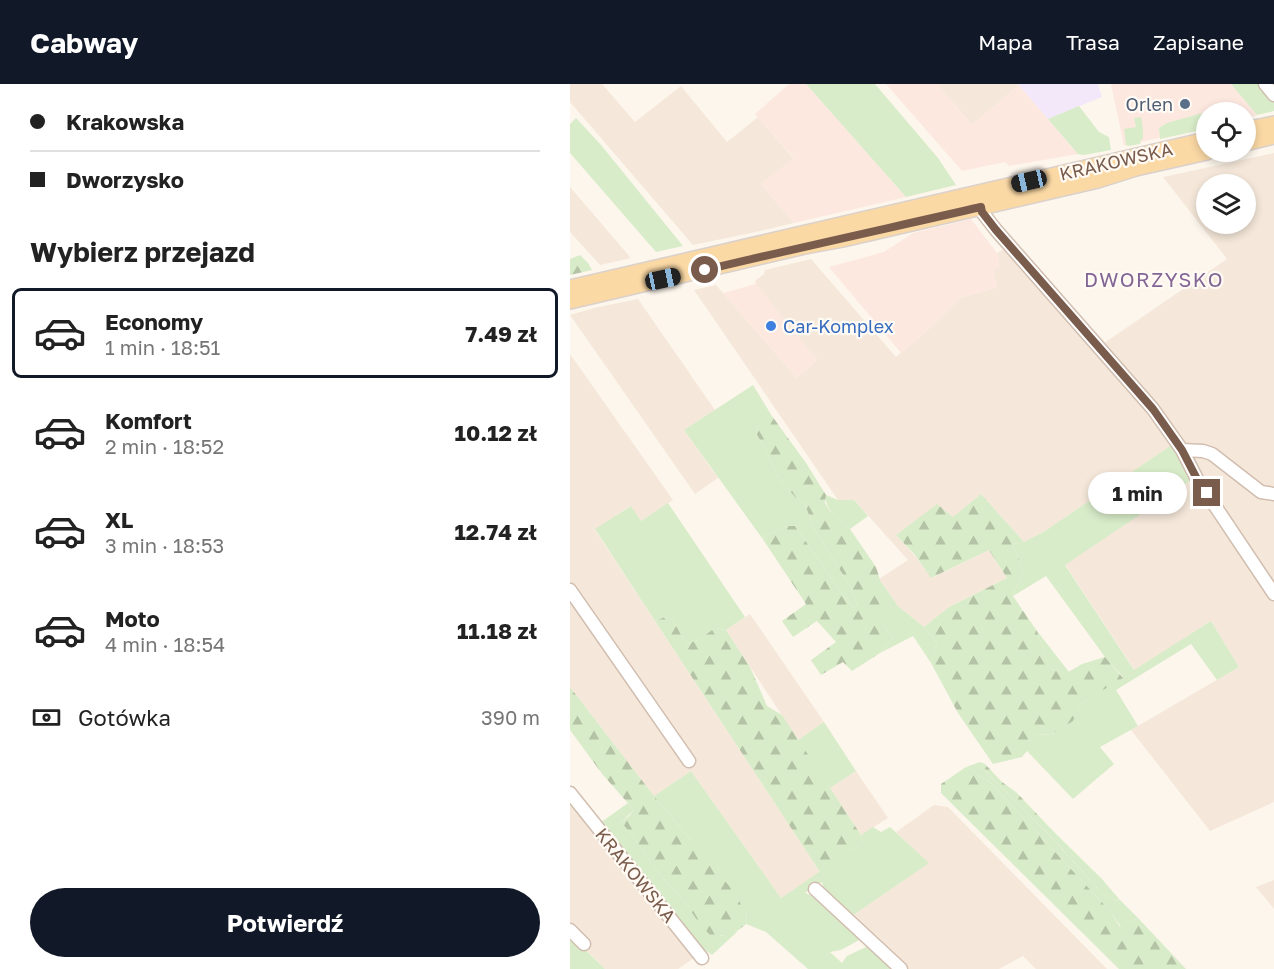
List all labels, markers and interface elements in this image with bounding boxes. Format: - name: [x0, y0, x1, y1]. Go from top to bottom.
- text: Cabway: [30, 26, 138, 59]
- text: Mapa: [978, 29, 1033, 55]
- text: Trasa: [1066, 29, 1120, 55]
- text: Zapisane: [1153, 29, 1244, 55]
- place label: Orlen: [1126, 93, 1173, 115]
- marker: Orlen: [1178, 97, 1192, 111]
- map controls: [1196, 102, 1256, 234]
- button: locate: [1196, 102, 1256, 162]
- text: Krakowska: [66, 108, 184, 135]
- street label: KRAKOWSKA: [1057, 137, 1175, 185]
- text: Dworzysko: [66, 166, 184, 193]
- car: [1009, 168, 1049, 194]
- button: layers: [1196, 174, 1256, 234]
- text: Wybierz przejazd: [30, 236, 255, 268]
- route start: [691, 256, 718, 283]
- car: [644, 266, 682, 292]
- district label: DWORZYSKO: [1084, 267, 1224, 291]
- icon: car: [33, 306, 87, 360]
- text: Economy: [105, 308, 203, 335]
- place label: Car-Komplex: [783, 315, 894, 337]
- marker: Car-Komplex: [764, 319, 778, 333]
- text: 7.49 zł: [465, 320, 537, 347]
- text: 1 min · 18:51: [105, 335, 220, 359]
- icon: car: [33, 405, 87, 459]
- text: Komfort: [105, 407, 192, 434]
- text: 10.12 zł: [455, 419, 537, 446]
- text: 2 min · 18:52: [105, 434, 224, 458]
- callout: 1 min: [1087, 472, 1186, 514]
- route end: [1193, 479, 1220, 506]
- text: 1 min: [1112, 481, 1163, 505]
- icon: car: [33, 504, 87, 558]
- text: XL: [105, 506, 133, 533]
- text: 12.74 zł: [454, 518, 537, 545]
- text: 3 min · 18:53: [105, 533, 224, 557]
- icon: car: [33, 603, 87, 657]
- text: Moto: [105, 605, 160, 632]
- text: 11.18 zł: [457, 617, 537, 644]
- text: 4 min · 18:54: [105, 632, 225, 656]
- icon: cash: [30, 701, 63, 734]
- text: Gotówka: [78, 704, 171, 731]
- text: 390 m: [481, 705, 540, 729]
- street label: KRAKOWSKA: [591, 823, 681, 927]
- button: Potwierdź: [30, 888, 540, 957]

